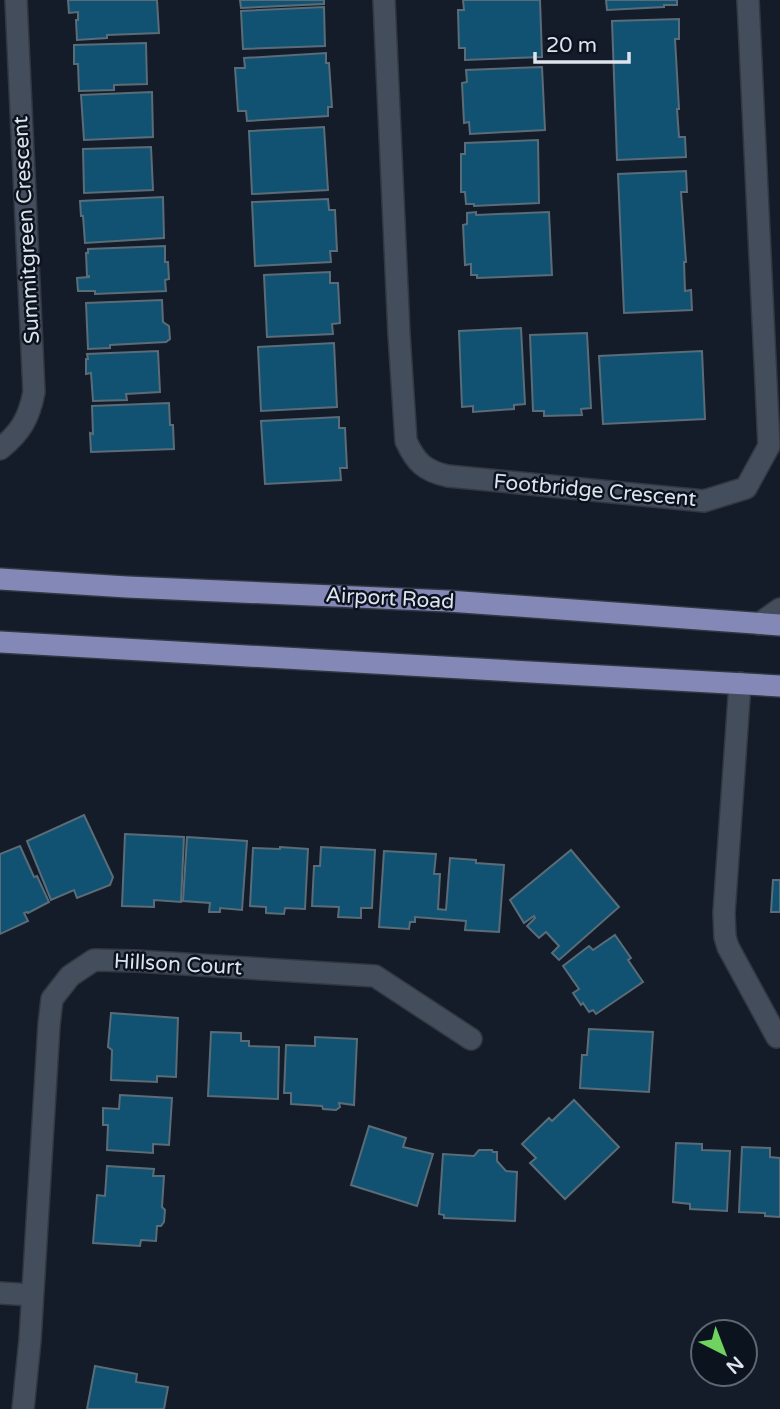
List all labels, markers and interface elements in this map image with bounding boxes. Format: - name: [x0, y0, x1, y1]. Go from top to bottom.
- scale bar: [535, 21, 630, 65]
- text: 20 m: [546, 33, 597, 58]
- street label: Summitgreen Crescent: [8, 116, 45, 344]
- street label: Footbridge Crescent: [493, 469, 697, 512]
- street label: Airport Road: [325, 583, 455, 614]
- street label: Hillson Court: [113, 949, 243, 980]
- north arrow: [689, 1318, 759, 1388]
- text: N: [722, 1352, 748, 1378]

